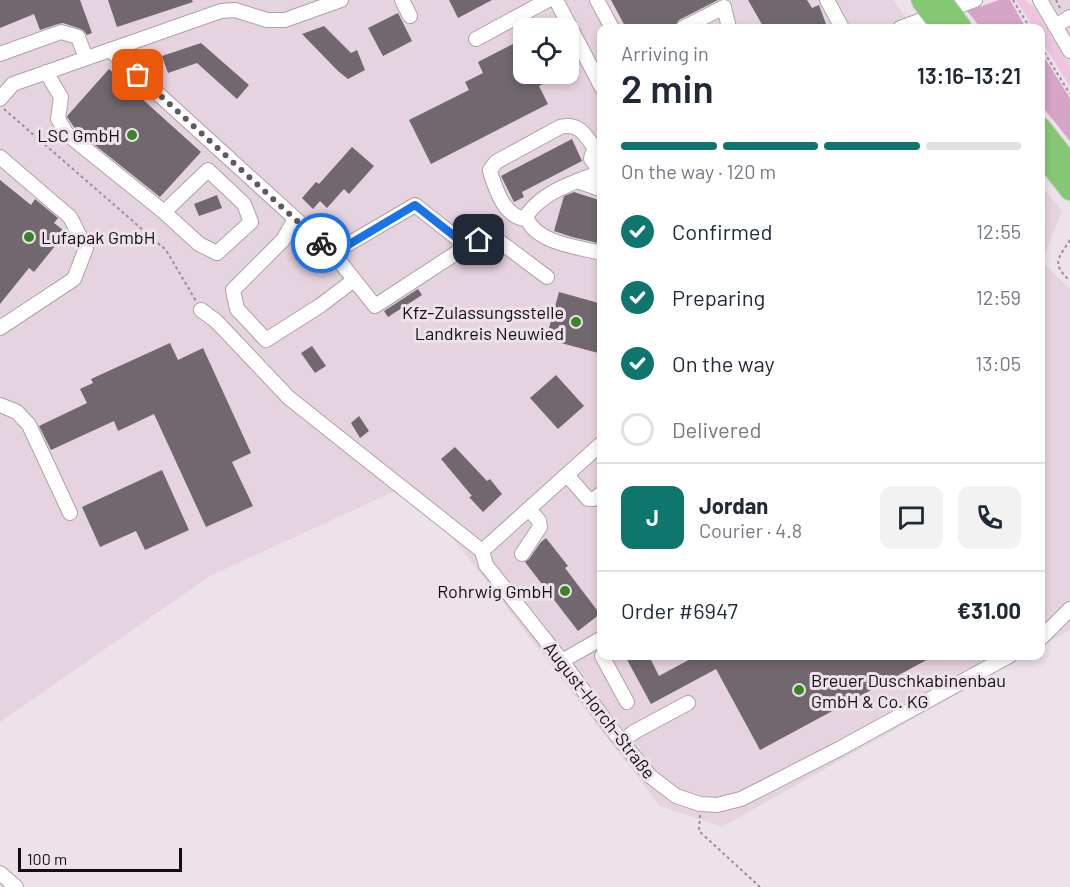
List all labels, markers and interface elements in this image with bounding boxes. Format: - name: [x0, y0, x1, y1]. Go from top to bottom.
- map controls: [513, 18, 579, 84]
- button: locate: [513, 18, 579, 84]
- text: Arriving in: [621, 41, 709, 65]
- pin: [112, 49, 163, 100]
- icon: bag: [121, 58, 154, 91]
- text: 13:16–13:21: [917, 62, 1021, 88]
- text: 2 min: [621, 64, 714, 111]
- place label: LSC GmbH: [37, 124, 120, 146]
- marker: LSC GmbH: [125, 128, 139, 142]
- text: On the way · 120 m: [621, 159, 776, 183]
- courier: [291, 213, 351, 273]
- pin: [453, 214, 504, 265]
- icon: check: [621, 215, 654, 248]
- text: Confirmed: [672, 218, 772, 244]
- text: 12:55: [976, 219, 1021, 243]
- icon: home: [462, 223, 495, 256]
- place label: Lufapak GmbH: [41, 226, 155, 248]
- icon: bike: [305, 227, 338, 260]
- marker: Lufapak GmbH: [22, 230, 36, 244]
- icon: check: [621, 281, 654, 314]
- text: Preparing: [672, 284, 765, 310]
- text: 12:59: [976, 285, 1021, 309]
- place label: Kfz-Zulassungsstelle Landkreis Neuwied: [402, 301, 564, 344]
- marker: Kfz-Zulassungsstelle Landkreis Neuwied: [569, 315, 583, 329]
- icon: check: [621, 347, 654, 380]
- text: On the way: [672, 350, 775, 376]
- text: 13:05: [975, 351, 1021, 375]
- text: Delivered: [672, 416, 761, 442]
- button: chat: [880, 486, 943, 549]
- button: phone: [958, 486, 1021, 549]
- text: Jordan: [699, 492, 768, 518]
- text: J: [646, 504, 659, 530]
- text: Courier · 4.8: [699, 518, 802, 542]
- place label: Rohrwig GmbH: [437, 580, 553, 602]
- marker: Rohrwig GmbH: [558, 584, 572, 598]
- text: Order #6947: [621, 597, 738, 623]
- text: €31.00: [957, 597, 1021, 623]
- street label: August-Horch-Straße: [540, 637, 660, 783]
- place label: Breuer Duschkabinenbau GmbH & Co. KG: [811, 669, 1006, 712]
- marker: Breuer Duschkabinenbau GmbH & Co. KG: [792, 683, 806, 697]
- scale bar: [18, 845, 182, 872]
- text: 100 m: [27, 849, 67, 868]

